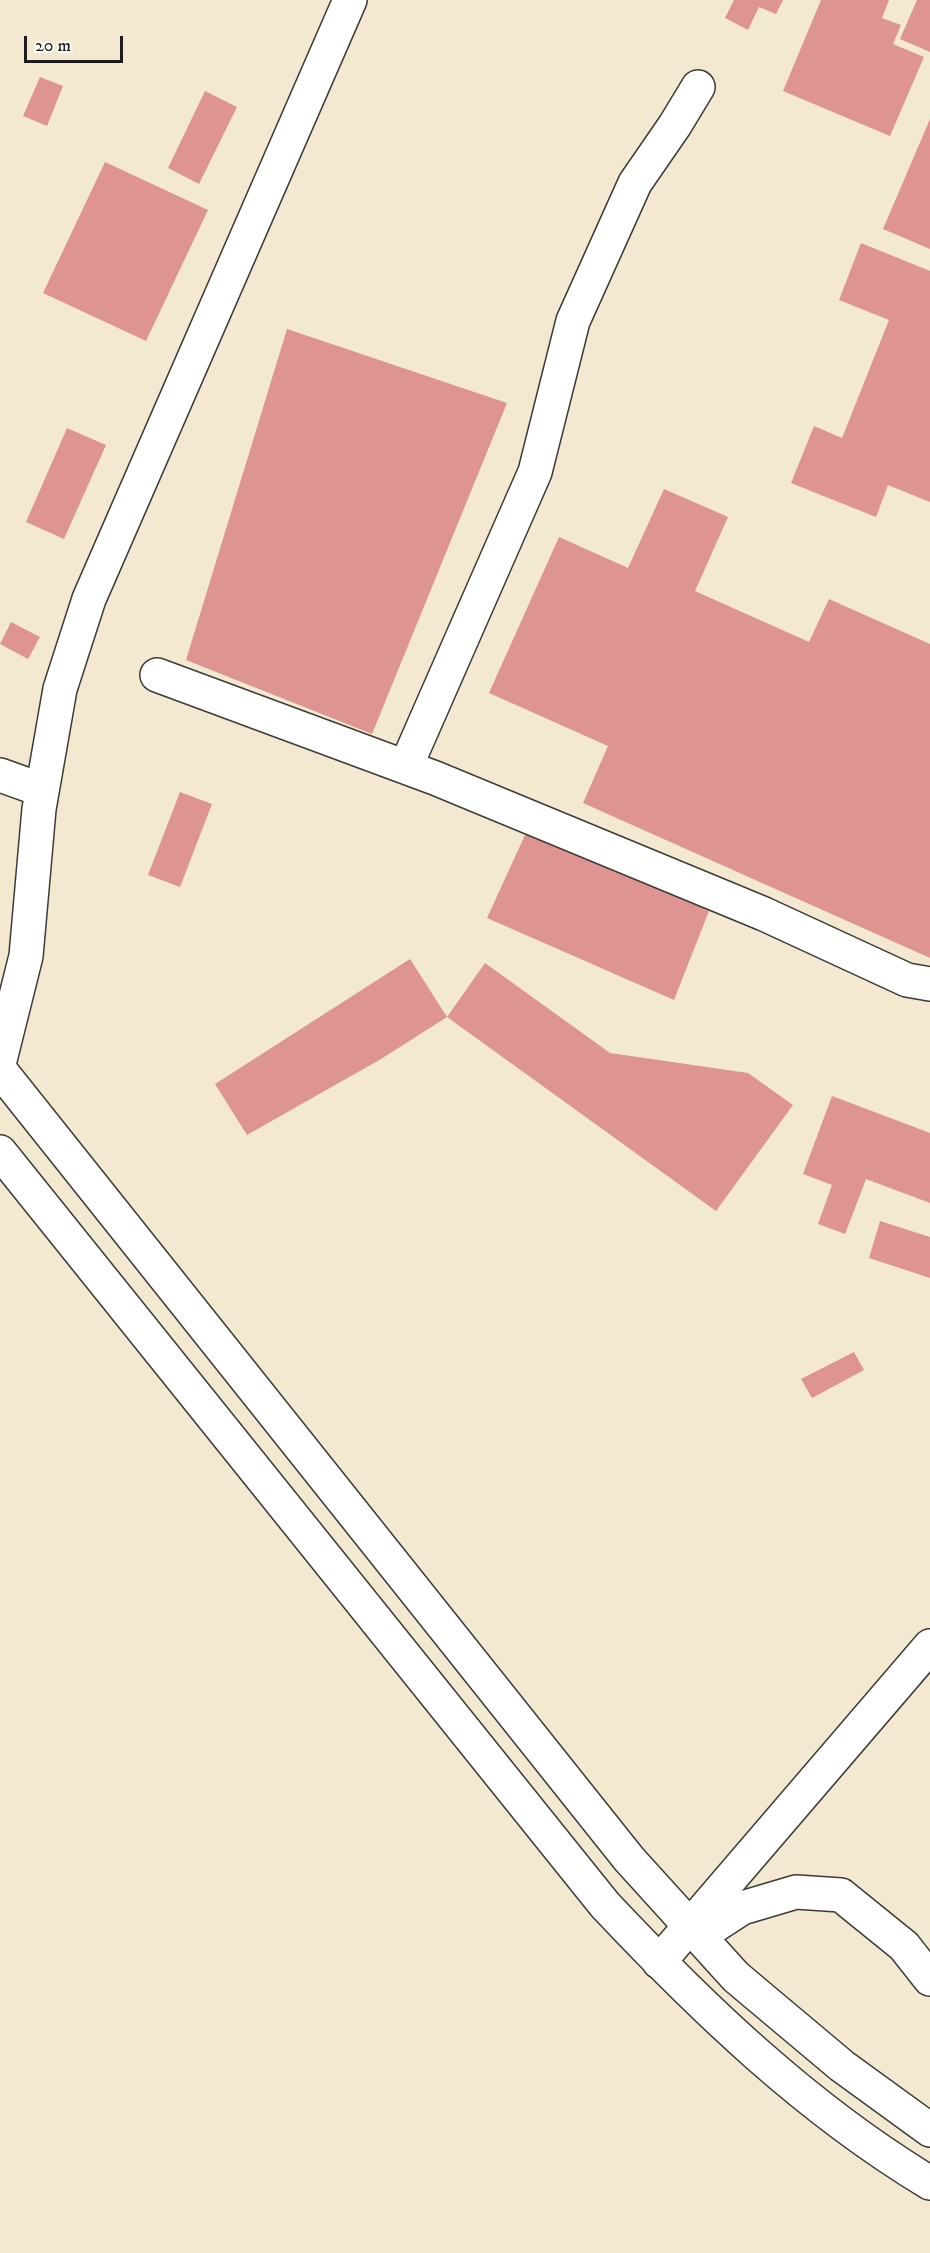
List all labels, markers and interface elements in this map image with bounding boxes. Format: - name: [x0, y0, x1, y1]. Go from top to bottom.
- scale bar: [27, 24, 126, 62]
- text: 20 m: [35, 35, 71, 57]

